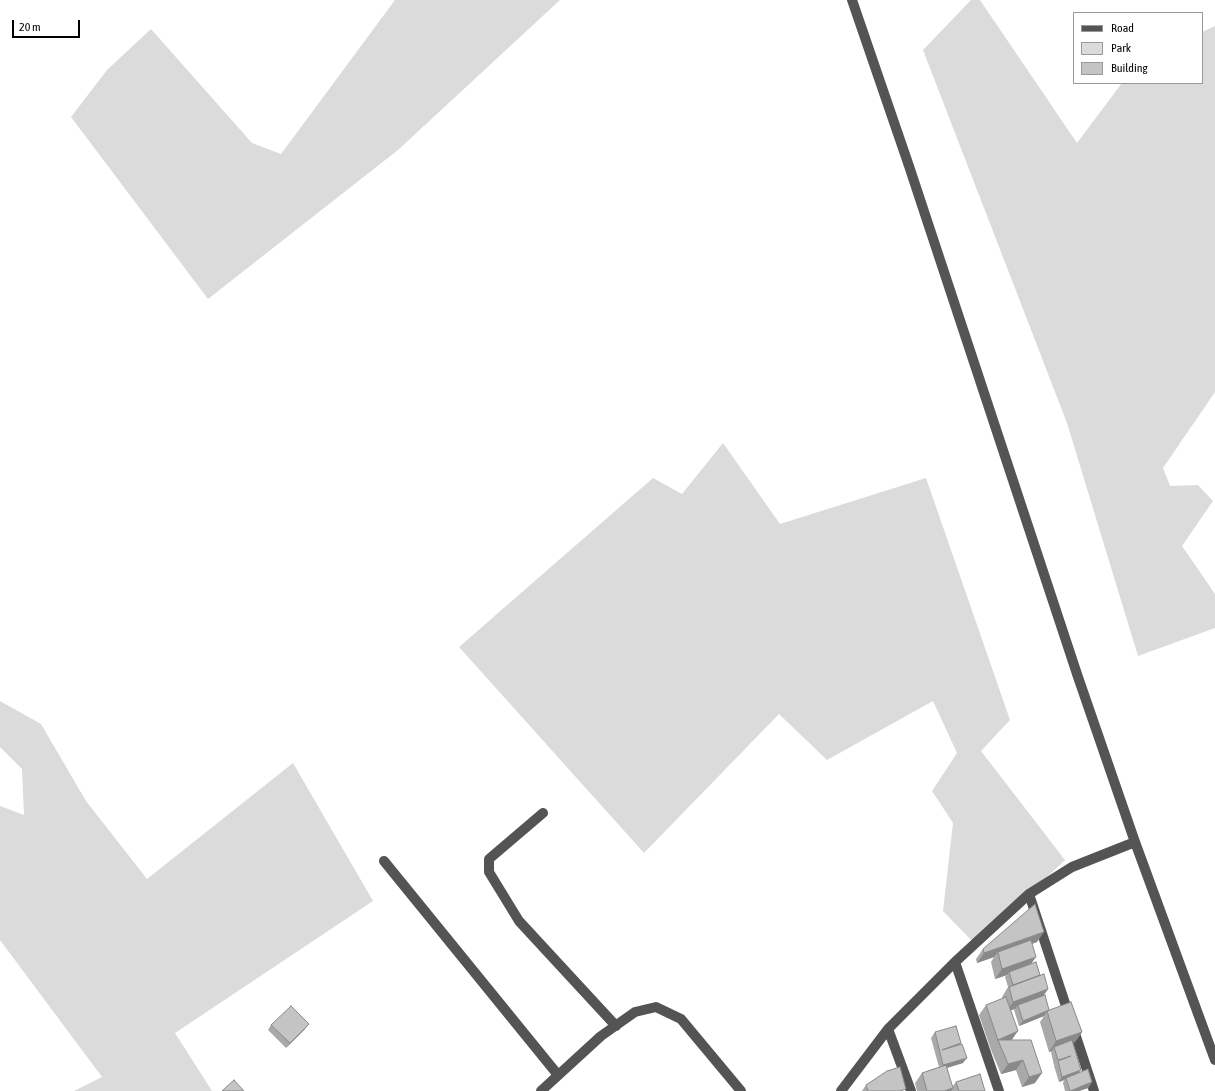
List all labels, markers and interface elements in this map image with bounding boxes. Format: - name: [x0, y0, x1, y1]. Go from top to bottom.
- scale bar: [14, 12, 82, 38]
- legend: [1073, 12, 1203, 84]
- text: 20 m: [19, 20, 41, 34]
- text: Road: [1111, 21, 1134, 35]
- text: Park: [1111, 41, 1131, 55]
- text: Building: [1111, 61, 1148, 75]

